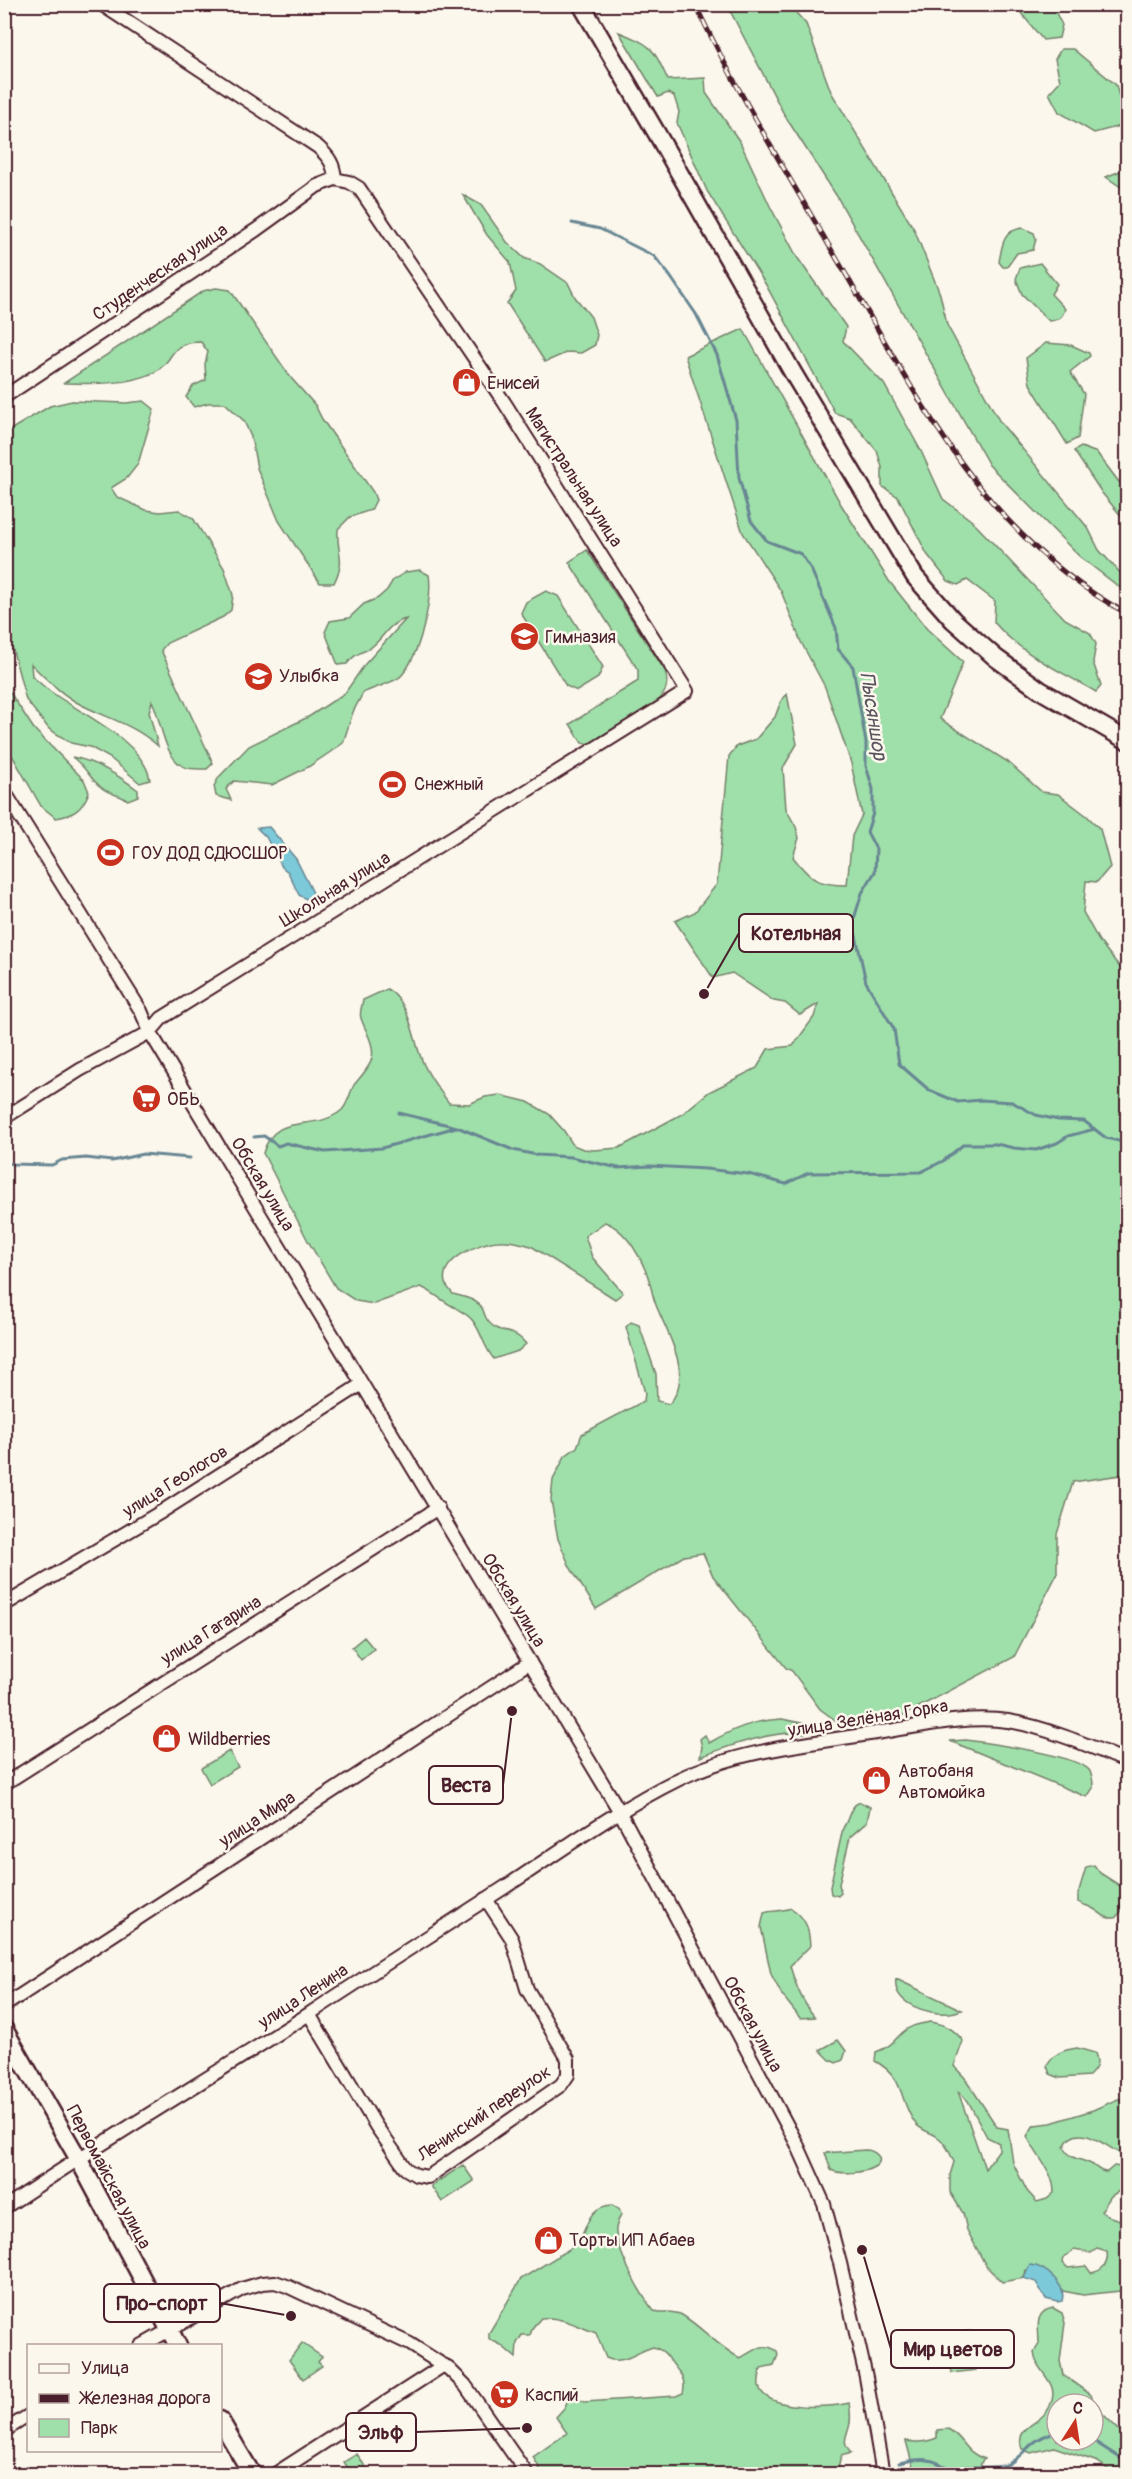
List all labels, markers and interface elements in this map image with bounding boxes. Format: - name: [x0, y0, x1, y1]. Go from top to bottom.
- street label: Студенческая улица: [88, 219, 232, 326]
- shop icon: Енисей: [450, 367, 482, 399]
- place label: Енисей: [487, 372, 540, 395]
- street label: Магистральная улица: [520, 403, 627, 552]
- school or university icon: Гимназия: [508, 621, 540, 653]
- place label: Гимназия: [545, 626, 616, 649]
- school or university icon: Улыбка: [242, 660, 274, 692]
- place label: Улыбка: [279, 665, 339, 688]
- water label: Пысяншор: [854, 670, 893, 763]
- sports icon: Снежный: [377, 768, 409, 800]
- place label: Снежный: [414, 773, 484, 796]
- sports icon: ГОУ ДОД СДЮСШОР: [95, 837, 127, 869]
- place label: ГОУ ДОД СДЮСШОР: [132, 842, 287, 865]
- street label: Школьная улица: [276, 846, 395, 933]
- callout: Котельная: [739, 914, 853, 952]
- text: Котельная: [751, 921, 841, 946]
- supermarket icon: ОБЬ: [130, 1083, 162, 1115]
- place label: ОБЬ: [167, 1088, 200, 1111]
- street label: Обская улица: [225, 1133, 300, 1236]
- street label: улица Геологов: [118, 1440, 232, 1523]
- street label: Обская улица: [476, 1549, 551, 1652]
- street label: улица Гагарина: [156, 1590, 266, 1671]
- street label: улица Зелёная Горка: [785, 1694, 950, 1743]
- shop icon: Wildberries: [151, 1723, 183, 1755]
- place label: Wildberries: [188, 1728, 270, 1751]
- place label: Автобаня Автомойка: [898, 1760, 985, 1804]
- shop icon: Автобаня Автомойка: [861, 1765, 893, 1797]
- callout: Веста: [429, 1766, 503, 1804]
- text: Веста: [441, 1773, 491, 1798]
- street label: улица Мира: [214, 1786, 300, 1853]
- street label: улица Ленина: [253, 1959, 353, 2035]
- street label: Обская улица: [718, 1972, 788, 2076]
- street label: Ленинский переулок: [412, 2060, 555, 2167]
- street label: Первомайская улица: [61, 2101, 156, 2253]
- shop icon: Торты ИП Абаев: [532, 2224, 564, 2256]
- place label: Торты ИП Абаев: [569, 2229, 695, 2252]
- callout: Про-спорт: [104, 2284, 220, 2322]
- text: Про-спорт: [116, 2291, 209, 2316]
- callout: Мир цветов: [891, 2330, 1014, 2368]
- text: Мир цветов: [903, 2337, 1003, 2362]
- legend: [27, 2344, 222, 2452]
- text: Улица: [81, 2357, 129, 2380]
- supermarket icon: Каспий: [488, 2379, 520, 2411]
- place label: Каспий: [525, 2384, 579, 2407]
- text: Железная дорога: [78, 2387, 211, 2410]
- north arrow: [1045, 2392, 1105, 2452]
- text: С: [1071, 2397, 1085, 2419]
- callout: Эльф: [346, 2413, 416, 2451]
- text: Парк: [81, 2417, 118, 2440]
- text: Эльф: [358, 2420, 404, 2445]

